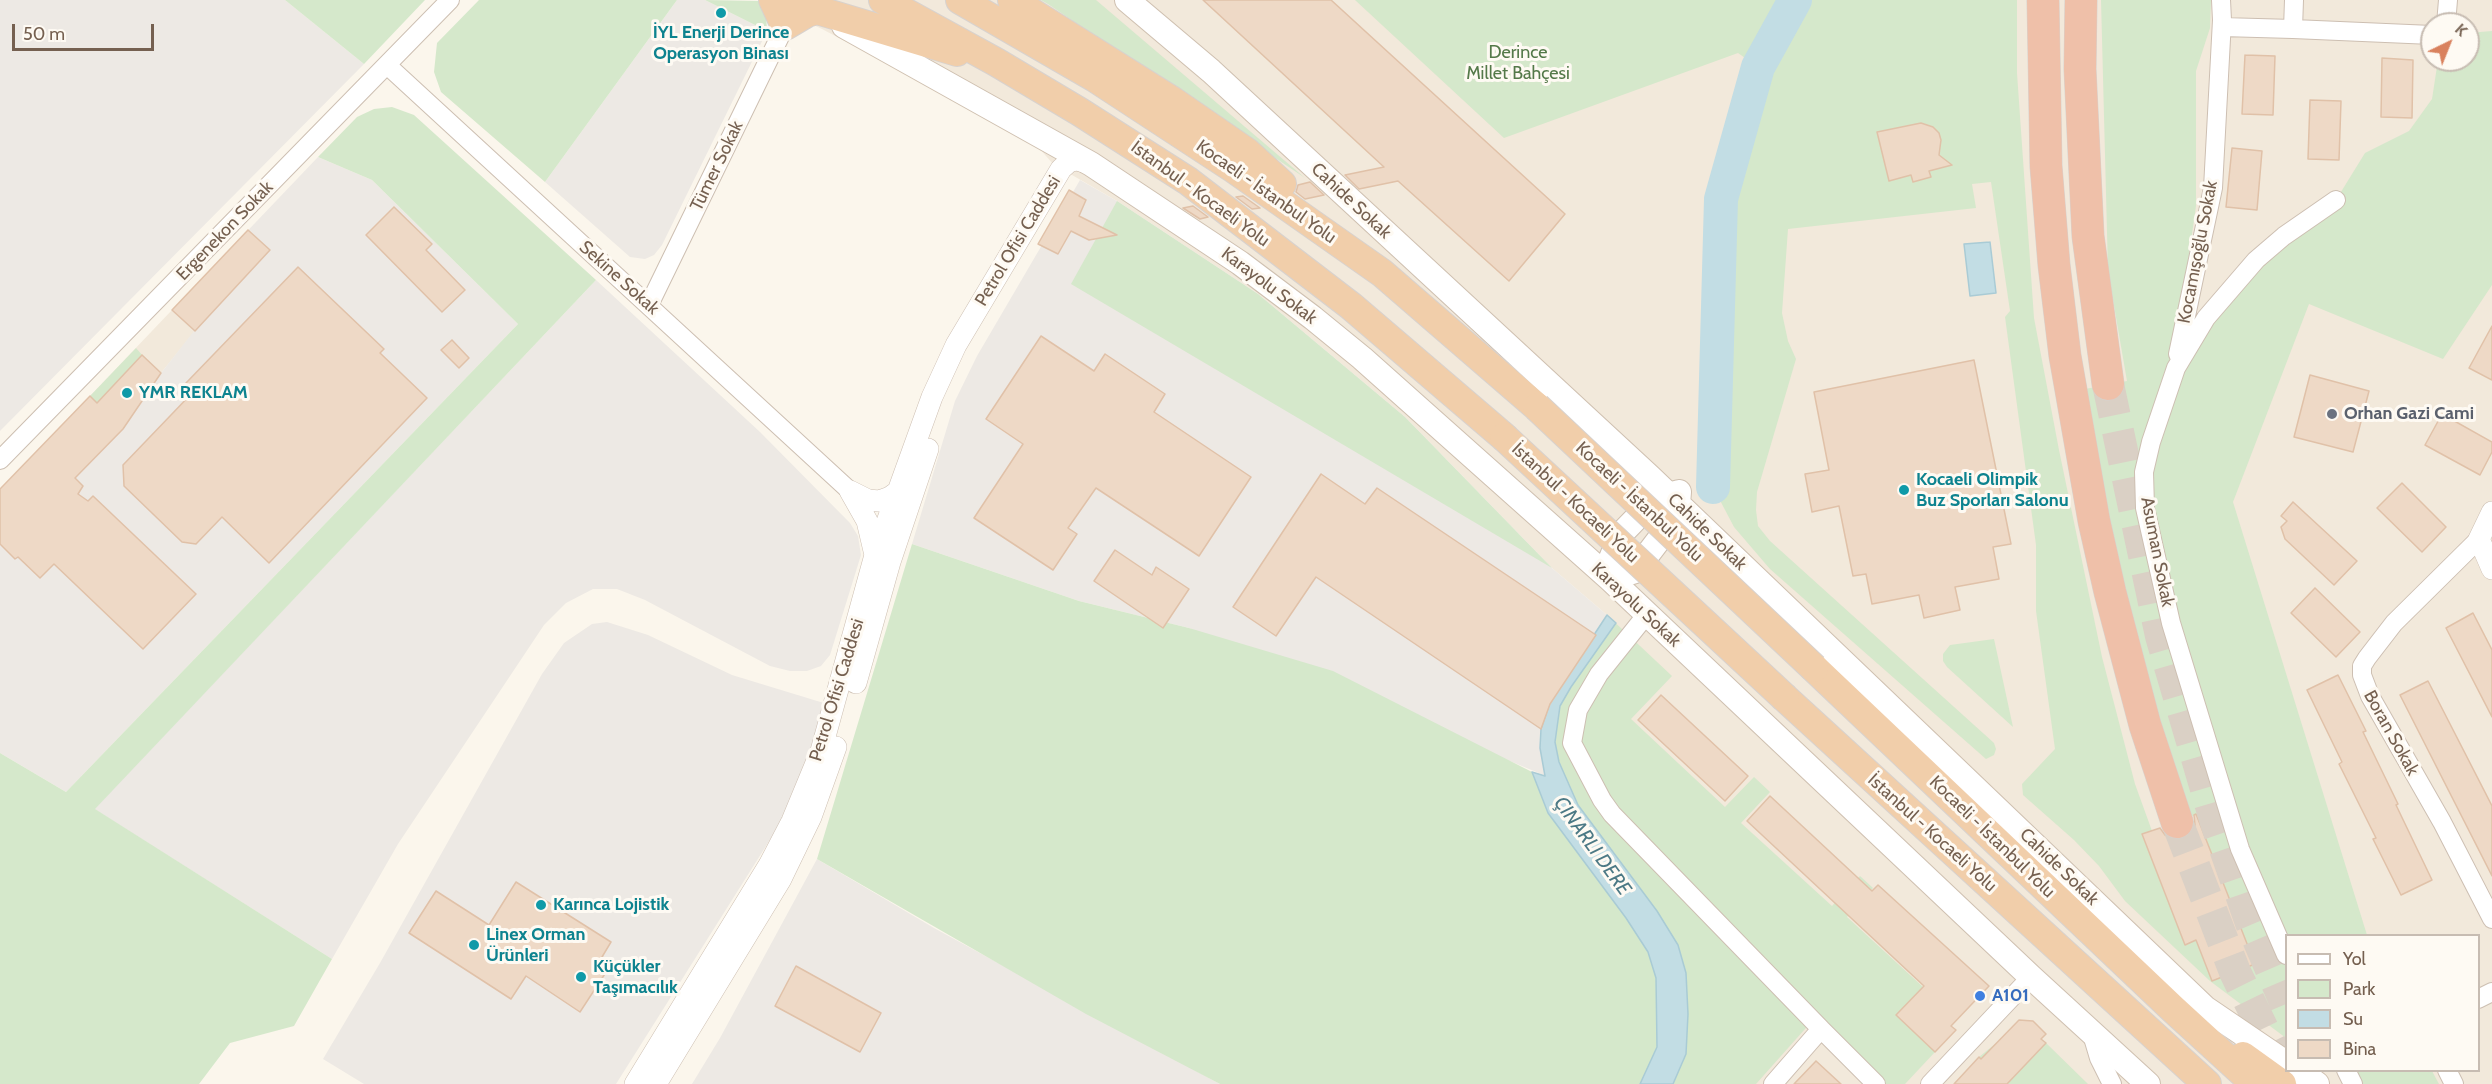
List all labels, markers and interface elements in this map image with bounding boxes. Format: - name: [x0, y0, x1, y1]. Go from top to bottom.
- marker: İYL Enerji Derince Operasyon Binası: [714, 6, 728, 20]
- scale bar: [15, 12, 158, 50]
- north arrow: [2420, 12, 2480, 72]
- text: K: [2451, 20, 2471, 40]
- place label: İYL Enerji Derince Operasyon Binası: [653, 22, 789, 64]
- text: 50 m: [23, 23, 65, 45]
- park label: Derince Millet Bahçesi: [1466, 42, 1570, 84]
- street label: Tümer Sokak: [686, 118, 748, 214]
- street label: İstanbul - Kocaeli Yolu: [1126, 136, 1274, 252]
- street label: Kocaeli - İstanbul Yolu: [1192, 136, 1340, 248]
- street label: Cahide Sokak: [1306, 158, 1396, 244]
- street label: Petrol Ofisi Caddesi: [971, 172, 1065, 310]
- street label: Ergenekon Sokak: [172, 177, 278, 285]
- street label: Kocamışoğlu Sokak: [2174, 179, 2222, 325]
- street label: Sekine Sokak: [575, 237, 663, 319]
- street label: Karayolu Sokak: [1217, 243, 1321, 329]
- place label: YMR REKLAM: [139, 382, 248, 404]
- marker: YMR REKLAM: [120, 386, 134, 400]
- place label: Orhan Gazi Cami: [2344, 403, 2474, 425]
- marker: Orhan Gazi Cami: [2325, 407, 2339, 421]
- street label: Kocaeli - İstanbul Yolu: [1571, 437, 1707, 567]
- street label: İstanbul - Kocaeli Yolu: [1507, 438, 1643, 568]
- place label: Kocaeli Olimpik Buz Sporları Salonu: [1916, 469, 2069, 512]
- marker: Kocaeli Olimpik Buz Sporları Salonu: [1897, 483, 1911, 497]
- street label: Cahide Sokak: [1663, 489, 1751, 575]
- street label: Asuman Sokak: [2136, 495, 2178, 609]
- street label: Karayolu Sokak: [1587, 558, 1685, 652]
- street label: Petrol Ofisi Caddesi: [805, 616, 869, 764]
- street label: Boran Sokak: [2359, 687, 2423, 779]
- street label: İstanbul - Kocaeli Yolu: [1863, 769, 2001, 897]
- street label: Kocaeli - İstanbul Yolu: [1925, 772, 2059, 902]
- water label: ÇINARLI DERE: [1548, 792, 1636, 900]
- street label: Cahide Sokak: [2015, 824, 2103, 910]
- place label: Karınca Lojistik: [553, 894, 669, 916]
- marker: Karınca Lojistik: [534, 898, 548, 912]
- place label: Linex Orman Ürünleri: [486, 924, 585, 966]
- legend: [2285, 934, 2480, 1072]
- marker: Linex Orman Ürünleri: [467, 938, 481, 952]
- text: Yol: [2343, 948, 2366, 970]
- place label: Küçükler Taşımacılık: [593, 956, 678, 998]
- marker: Küçükler Taşımacılık: [574, 970, 588, 984]
- text: Park: [2343, 978, 2375, 1000]
- place label: A101: [1992, 985, 2029, 1007]
- marker: A101: [1973, 989, 1987, 1003]
- text: Su: [2343, 1008, 2363, 1030]
- text: Bina: [2343, 1038, 2376, 1060]

